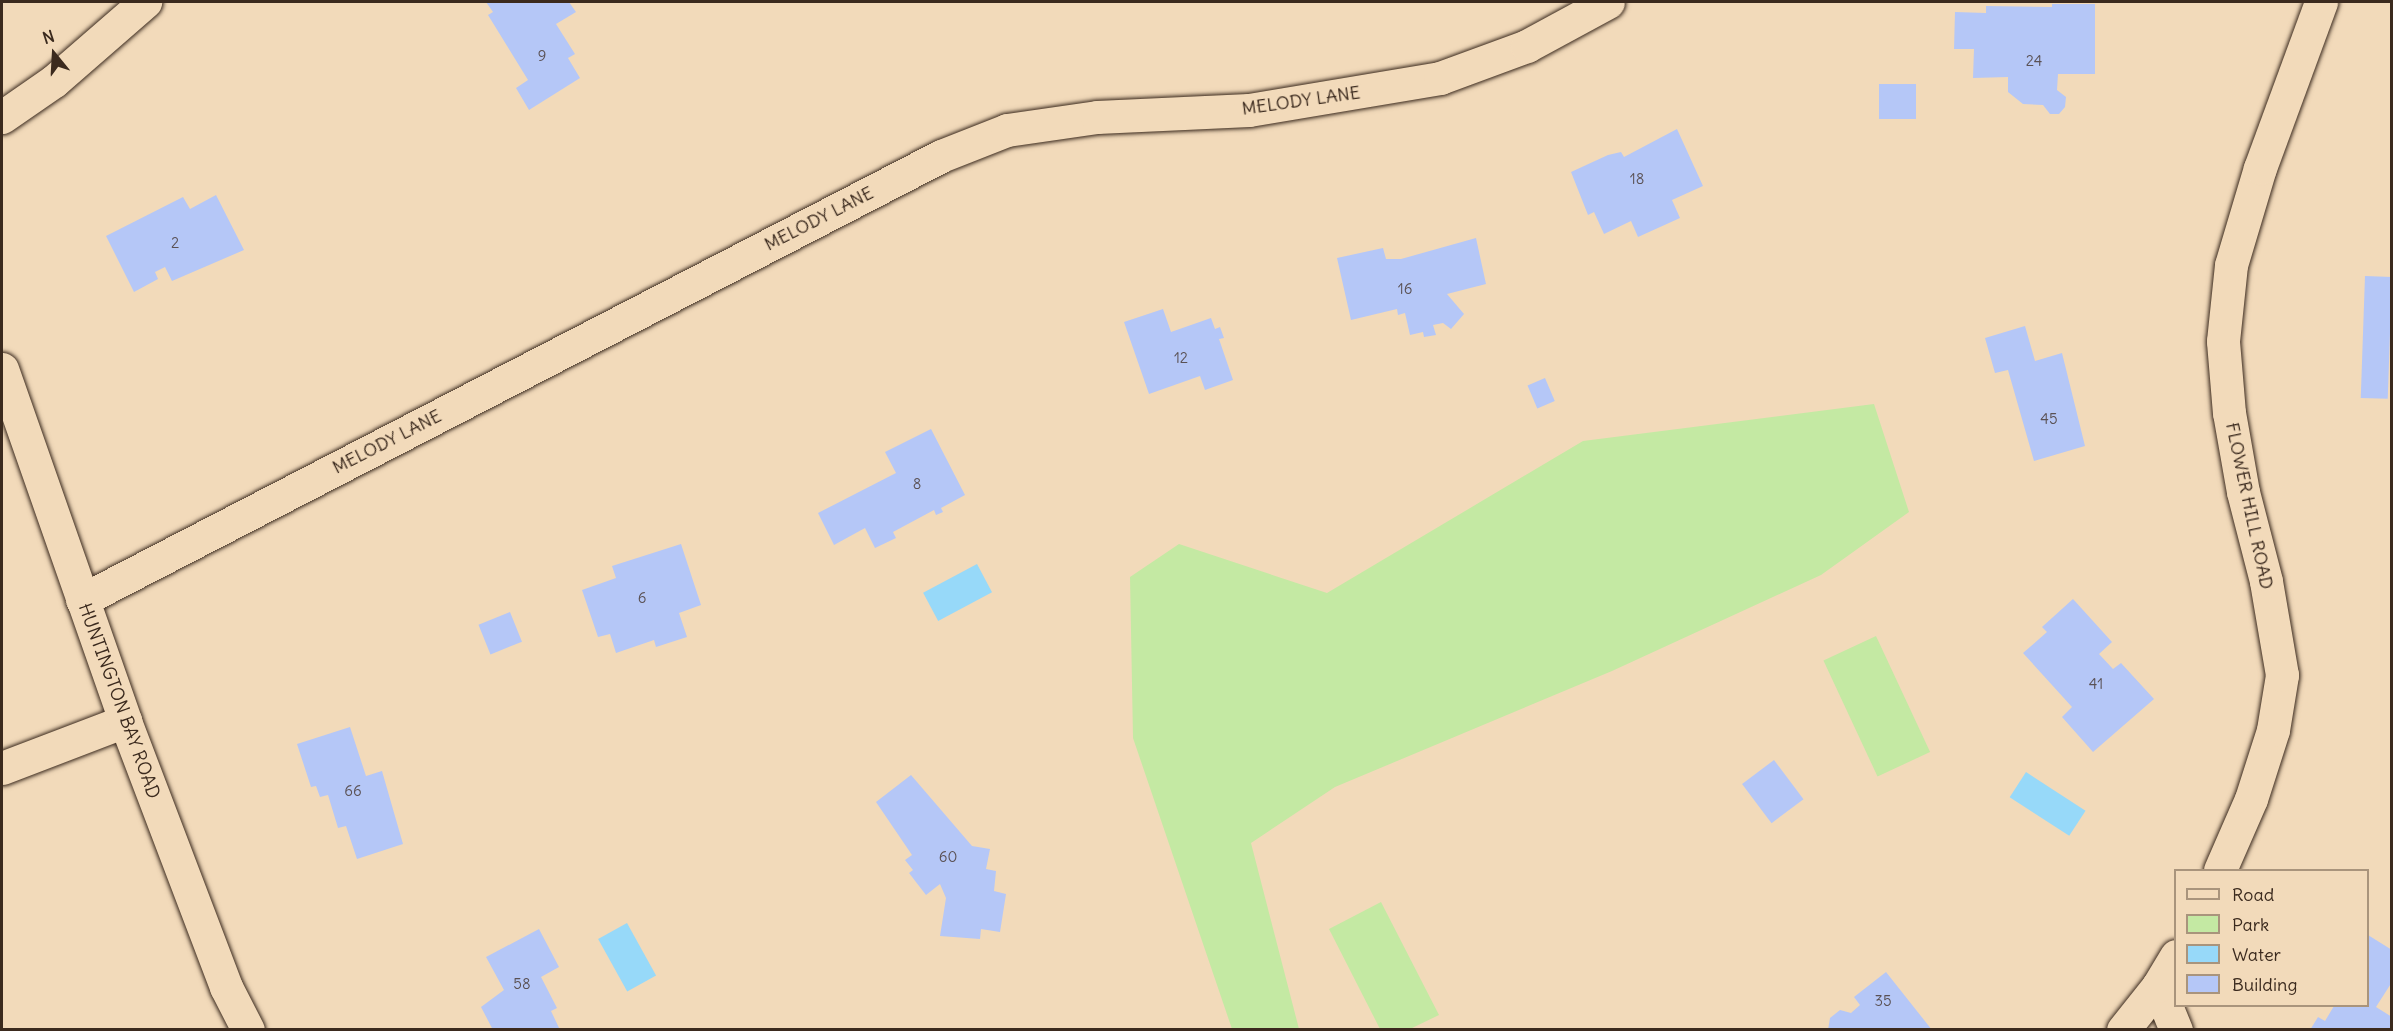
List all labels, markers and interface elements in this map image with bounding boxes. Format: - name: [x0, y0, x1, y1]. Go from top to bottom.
- north arrow: [24, 24, 84, 84]
- text: N: [40, 26, 57, 48]
- house number: 9: [538, 47, 546, 65]
- house number: 24: [2026, 52, 2042, 70]
- street label: MELODY LANE: [1240, 82, 1362, 120]
- house number: 18: [1630, 170, 1644, 188]
- street label: MELODY LANE: [761, 182, 877, 256]
- house number: 2: [171, 234, 179, 252]
- house number: 16: [1398, 280, 1412, 298]
- house number: 12: [1174, 349, 1188, 367]
- street label: MELODY LANE: [329, 405, 445, 479]
- house number: 45: [2040, 410, 2058, 428]
- street label: FLOWER HILL ROAD: [2221, 421, 2277, 591]
- house number: 8: [913, 475, 921, 493]
- house number: 6: [638, 589, 646, 607]
- street label: HUNTINGTON BAY ROAD: [74, 600, 164, 802]
- house number: 41: [2089, 675, 2103, 693]
- house number: 66: [344, 782, 362, 800]
- house number: 60: [939, 848, 957, 866]
- legend: [2174, 869, 2369, 1007]
- text: Road: [2232, 883, 2274, 906]
- text: Park: [2232, 913, 2269, 936]
- text: Water: [2232, 943, 2281, 966]
- text: Building: [2232, 973, 2297, 996]
- house number: 58: [513, 975, 531, 993]
- house number: 35: [1874, 992, 1892, 1010]

